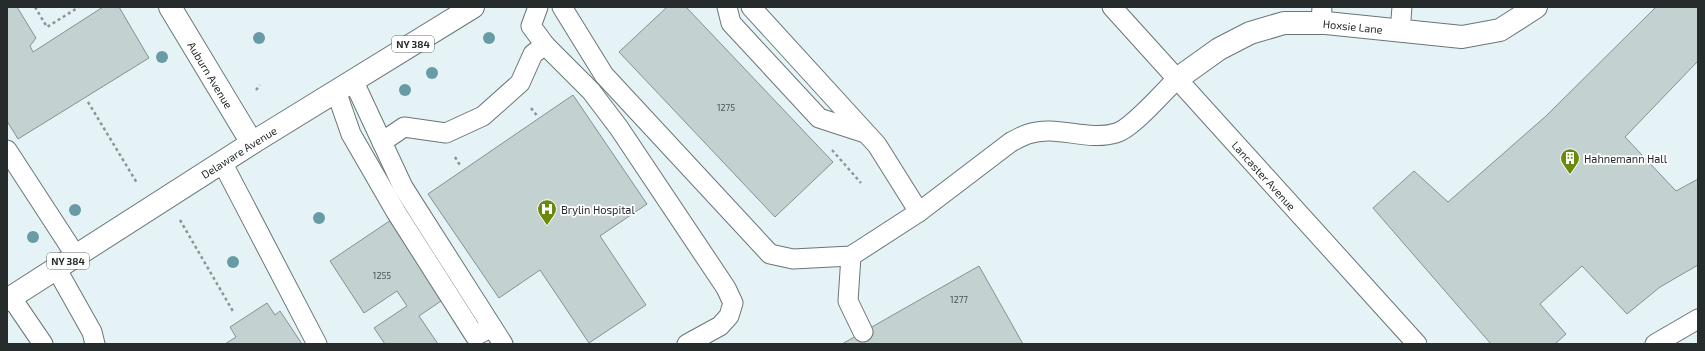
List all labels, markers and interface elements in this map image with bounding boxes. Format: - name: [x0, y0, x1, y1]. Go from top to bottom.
- street label: Hoxsie Lane: [1322, 16, 1384, 35]
- road number: NY 384: [392, 36, 434, 52]
- street label: Auburn Avenue: [186, 39, 236, 110]
- house number: 1275: [717, 102, 735, 113]
- street label: Delaware Avenue: [198, 123, 279, 181]
- street label: Lancaster Avenue: [1230, 138, 1299, 213]
- building icon: Hahnemann Hall: [1559, 147, 1581, 175]
- place label: Hahnemann Hall: [1584, 152, 1668, 165]
- hospital icon: Brylin Hospital: [536, 198, 558, 226]
- place label: Brylin Hospital: [561, 203, 635, 216]
- road number: NY 384: [47, 253, 89, 269]
- house number: 1255: [373, 270, 391, 281]
- house number: 1277: [950, 294, 968, 305]

